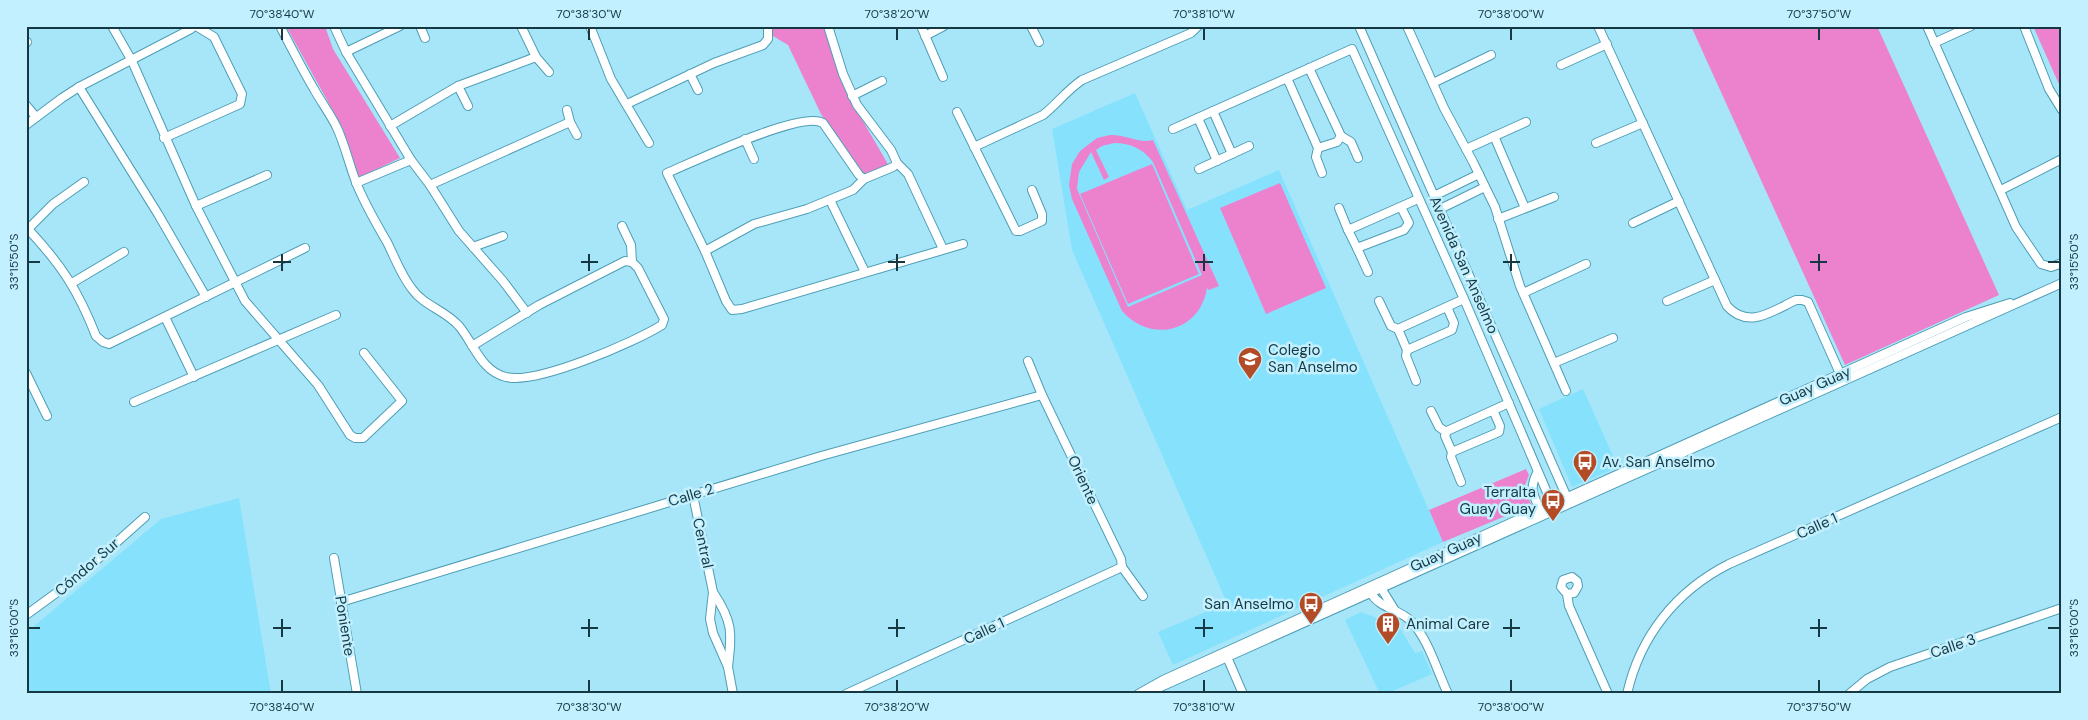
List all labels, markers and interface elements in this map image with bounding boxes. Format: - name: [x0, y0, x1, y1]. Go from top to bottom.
- text: 70°38'40"W: [250, 6, 315, 22]
- text: 70°38'30"W: [556, 6, 622, 22]
- text: 70°38'20"W: [865, 6, 930, 22]
- text: 70°38'10"W: [1173, 6, 1235, 22]
- text: 70°38'00"W: [1478, 6, 1545, 22]
- text: 70°37'50"W: [1787, 6, 1852, 22]
- street label: Avenida San Anselmo: [1425, 193, 1503, 337]
- text: 33°15'50"S: [6, 234, 22, 290]
- text: 33°15'50"S: [2066, 234, 2082, 290]
- place label: Colegio San Anselmo: [1268, 340, 1358, 377]
- school or university icon: Colegio San Anselmo: [1237, 346, 1263, 380]
- street label: Guay Guay: [1776, 361, 1855, 411]
- bus stop icon: Av. San Anselmo: [1572, 449, 1598, 483]
- street label: Oriente: [1063, 452, 1103, 508]
- place label: Av. San Anselmo: [1602, 452, 1715, 472]
- street label: Calle 2: [666, 479, 716, 511]
- place label: Terralta Guay Guay: [1460, 482, 1537, 519]
- bus stop icon: Terralta Guay Guay: [1540, 488, 1566, 522]
- street label: Calle 1: [1793, 508, 1841, 544]
- street label: Central: [688, 516, 718, 570]
- street label: Guay Guay: [1407, 527, 1486, 577]
- street label: Cóndor Sur: [51, 533, 124, 600]
- bus stop icon: San Anselmo: [1298, 591, 1324, 625]
- street label: Poniente: [330, 594, 360, 658]
- place label: San Anselmo: [1204, 594, 1294, 614]
- text: 33°16'00"S: [6, 599, 22, 657]
- text: 33°16'00"S: [2066, 599, 2082, 657]
- building icon: Animal Care: [1375, 611, 1401, 645]
- street label: Calle 1: [960, 613, 1008, 649]
- place label: Animal Care: [1406, 614, 1490, 634]
- street label: Calle 3: [1928, 629, 1978, 663]
- text: 70°38'40"W: [250, 699, 315, 715]
- text: 70°38'30"W: [556, 699, 622, 715]
- text: 70°38'20"W: [865, 699, 930, 715]
- text: 70°38'10"W: [1173, 699, 1235, 715]
- text: 70°38'00"W: [1478, 699, 1545, 715]
- text: 70°37'50"W: [1787, 699, 1852, 715]

